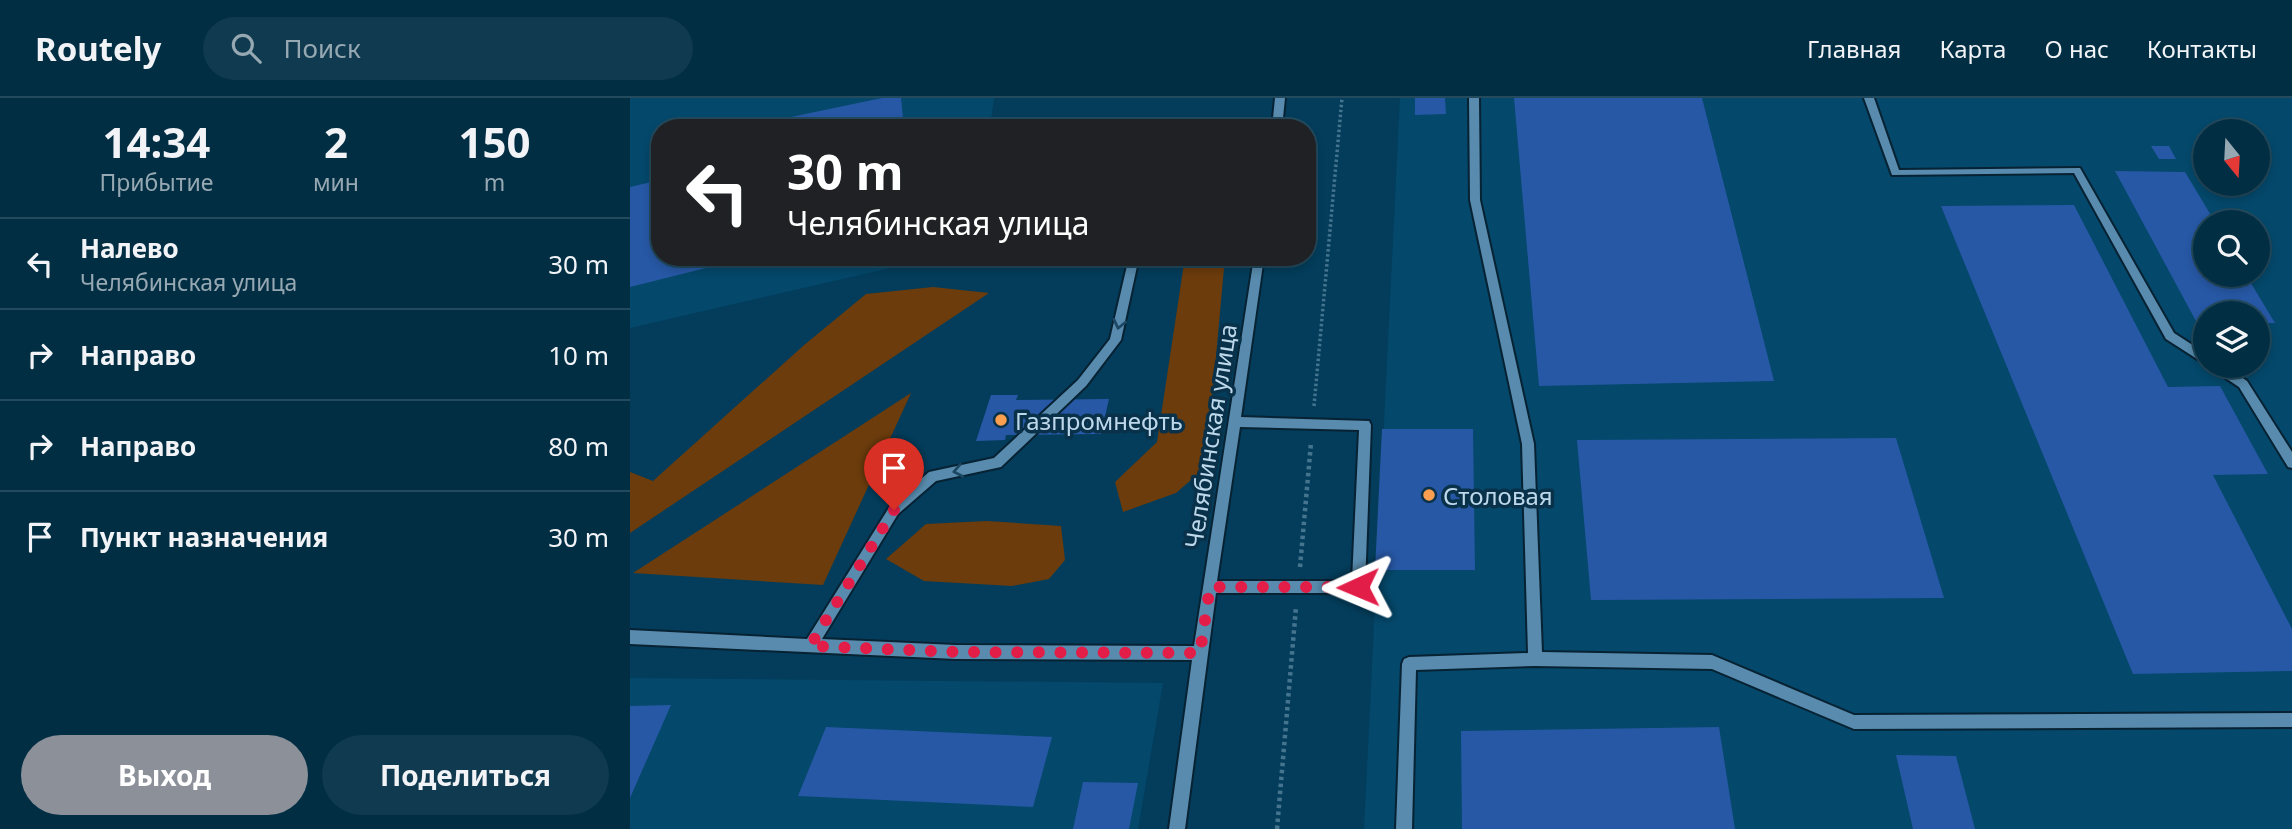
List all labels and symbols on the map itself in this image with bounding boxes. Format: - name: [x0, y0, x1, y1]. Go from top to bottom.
- north arrow: [2193, 119, 2270, 196]
- one-way arrow: [1113, 318, 1127, 330]
- street label: Челябинская улица: [1176, 321, 1244, 551]
- place label: Газпромнефть: [1015, 404, 1183, 437]
- marker: Газпромнефть: [993, 412, 1009, 428]
- pin: [864, 438, 924, 510]
- one-way arrow: [952, 463, 964, 478]
- place label: Столовая: [1443, 479, 1553, 512]
- marker: Столовая: [1421, 487, 1437, 503]
- position arrow: [1321, 550, 1395, 624]

